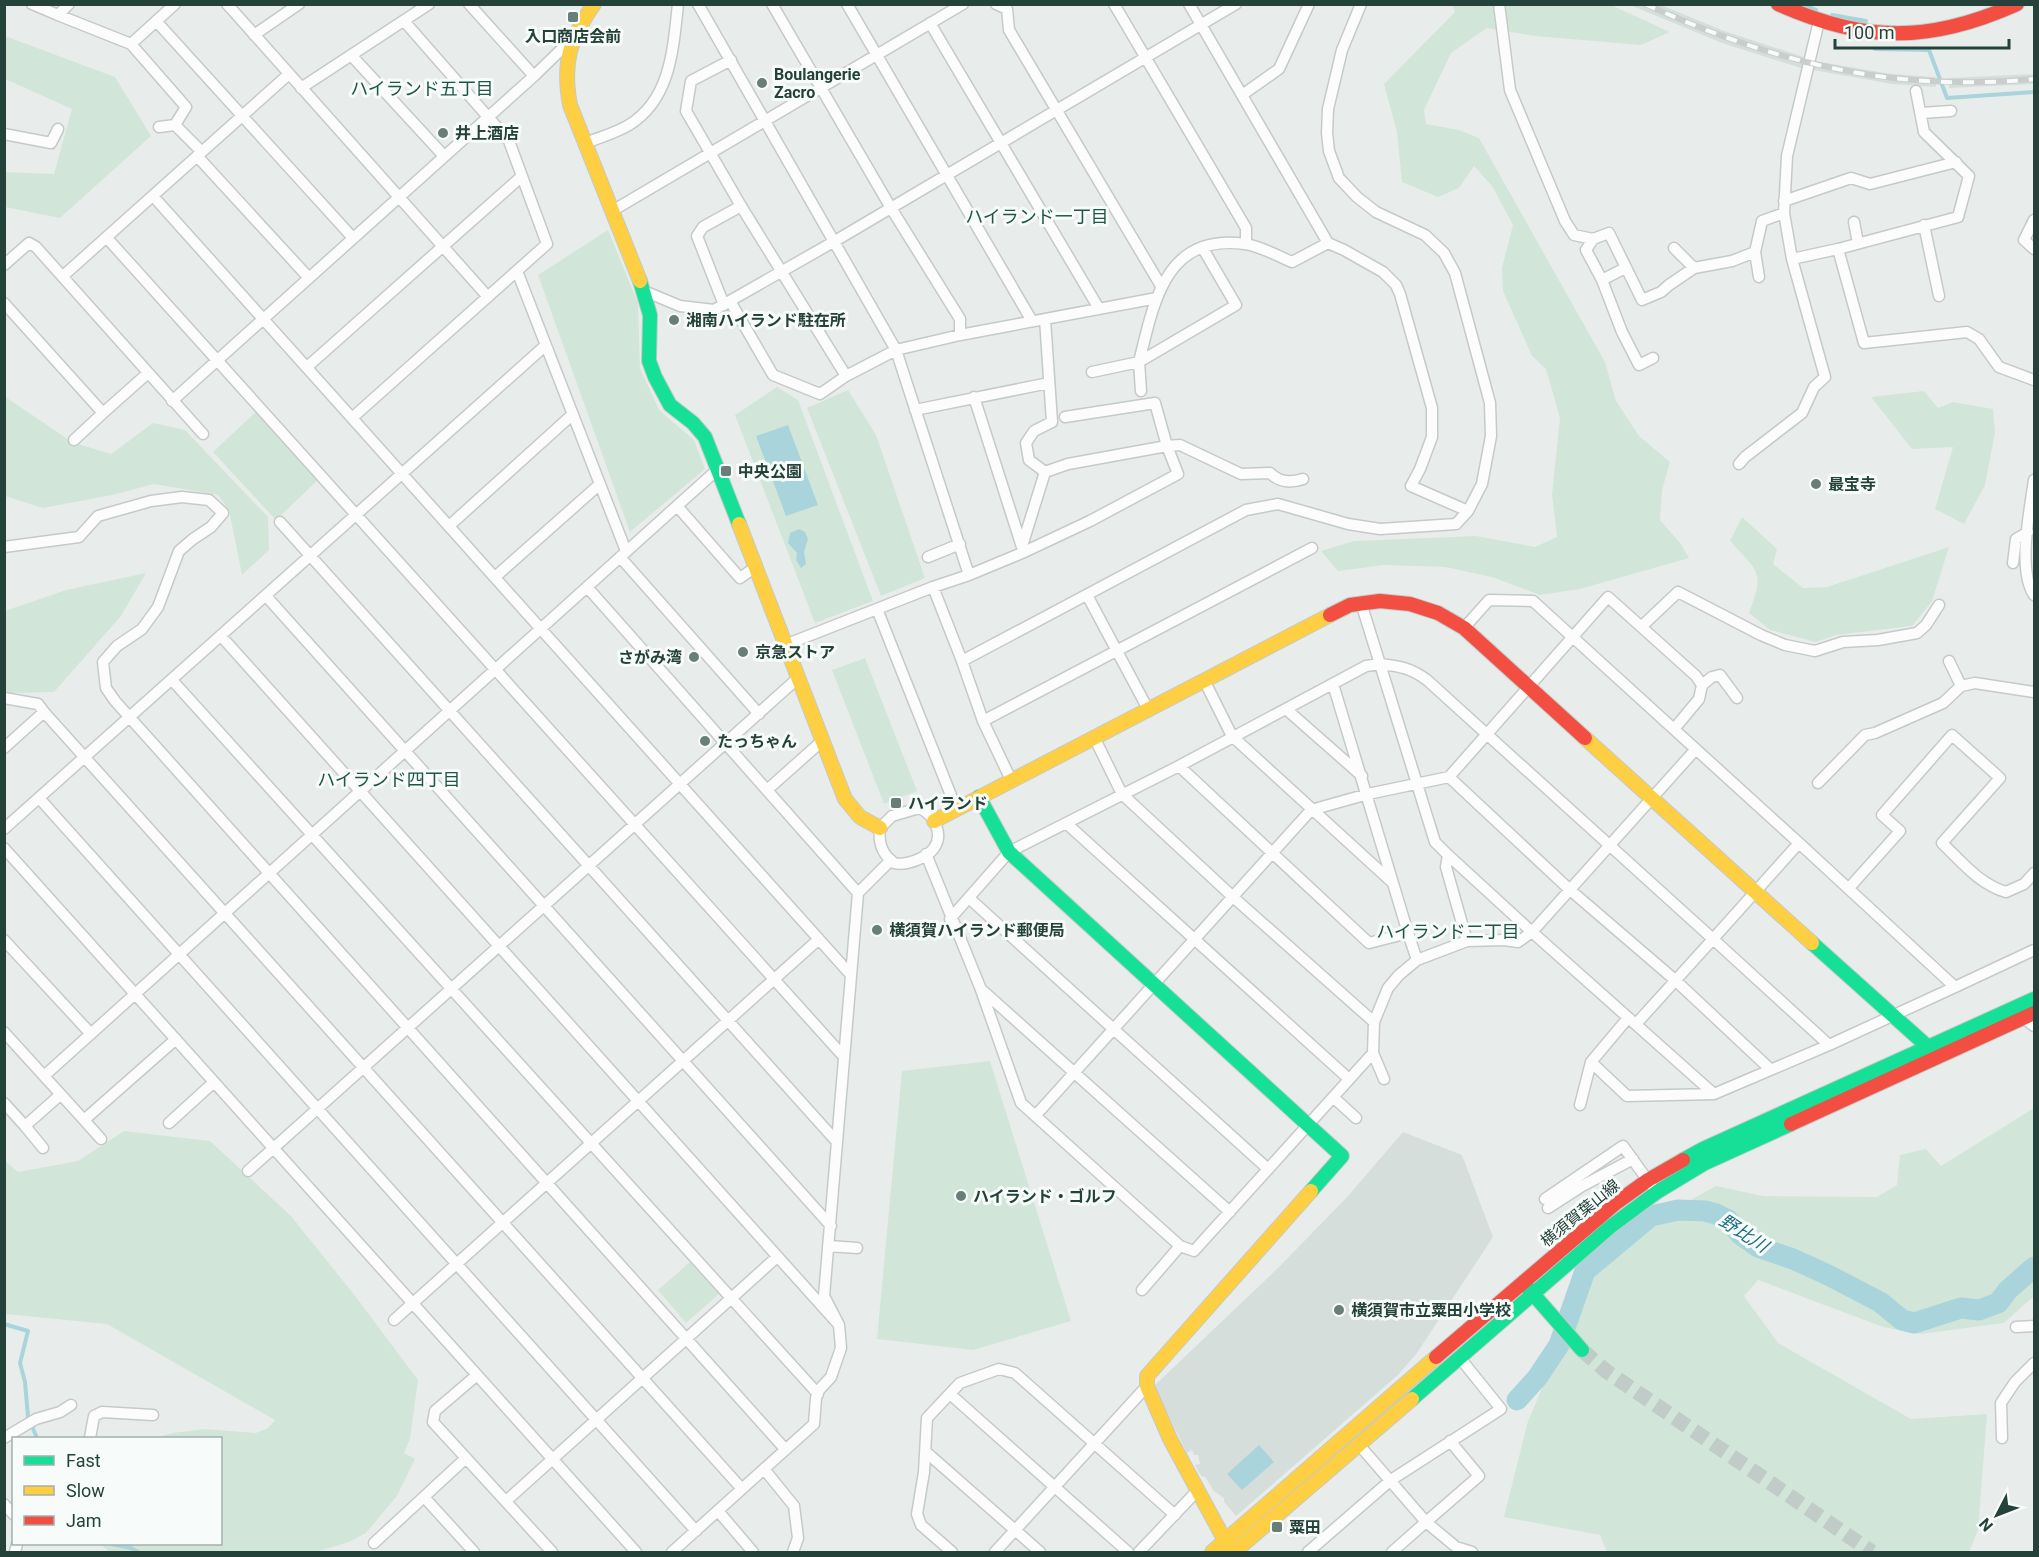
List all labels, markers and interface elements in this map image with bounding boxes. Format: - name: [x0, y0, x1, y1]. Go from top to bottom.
- marker: 入口商店会前: [566, 10, 580, 24]
- scale bar: [1835, 12, 2009, 50]
- text: 100 m: [1844, 22, 1895, 43]
- place label: 入口商店会前: [525, 27, 621, 46]
- place label: Boulangerie Zacro: [774, 65, 861, 102]
- marker: Boulangerie Zacro: [755, 76, 769, 90]
- district label: ハイランド五丁目: [350, 78, 494, 99]
- place label: 井上酒店: [455, 124, 519, 143]
- marker: 井上酒店: [436, 126, 450, 140]
- district label: ハイランド一丁目: [965, 206, 1109, 227]
- place label: 湘南ハイランド駐在所: [686, 311, 846, 330]
- marker: 湘南ハイランド駐在所: [667, 313, 681, 327]
- place label: 中央公園: [738, 462, 802, 481]
- marker: 中央公園: [719, 464, 733, 478]
- place label: 最宝寺: [1828, 475, 1876, 494]
- marker: 最宝寺: [1809, 477, 1823, 491]
- place label: 京急ストア: [755, 643, 835, 662]
- marker: 京急ストア: [736, 645, 750, 659]
- place label: さがみ湾: [618, 648, 682, 667]
- marker: さがみ湾: [687, 650, 701, 664]
- place label: たっちゃん: [717, 732, 797, 751]
- marker: たっちゃん: [698, 734, 712, 748]
- district label: ハイランド四丁目: [317, 769, 461, 790]
- place label: ハイランド: [908, 794, 988, 813]
- marker: ハイランド: [889, 796, 903, 810]
- place label: 横須賀ハイランド郵便局: [889, 921, 1065, 940]
- district label: ハイランド二丁目: [1376, 921, 1520, 942]
- marker: 横須賀ハイランド郵便局: [870, 923, 884, 937]
- street label: 横須賀葉山線: [1537, 1175, 1623, 1251]
- place label: ハイランド・ゴルフ: [973, 1187, 1117, 1206]
- marker: ハイランド・ゴルフ: [954, 1189, 968, 1203]
- water label: 野比川: [1716, 1209, 1774, 1258]
- place label: 横須賀市立粟田小学校: [1351, 1301, 1511, 1320]
- marker: 横須賀市立粟田小学校: [1332, 1303, 1346, 1317]
- legend: [12, 1437, 222, 1545]
- text: Fast: [66, 1450, 101, 1471]
- text: Slow: [66, 1480, 105, 1501]
- north arrow: [1967, 1485, 2027, 1545]
- text: Jam: [66, 1510, 102, 1531]
- text: N: [1975, 1514, 1997, 1535]
- place label: 粟田: [1289, 1518, 1321, 1537]
- marker: 粟田: [1270, 1520, 1284, 1534]

